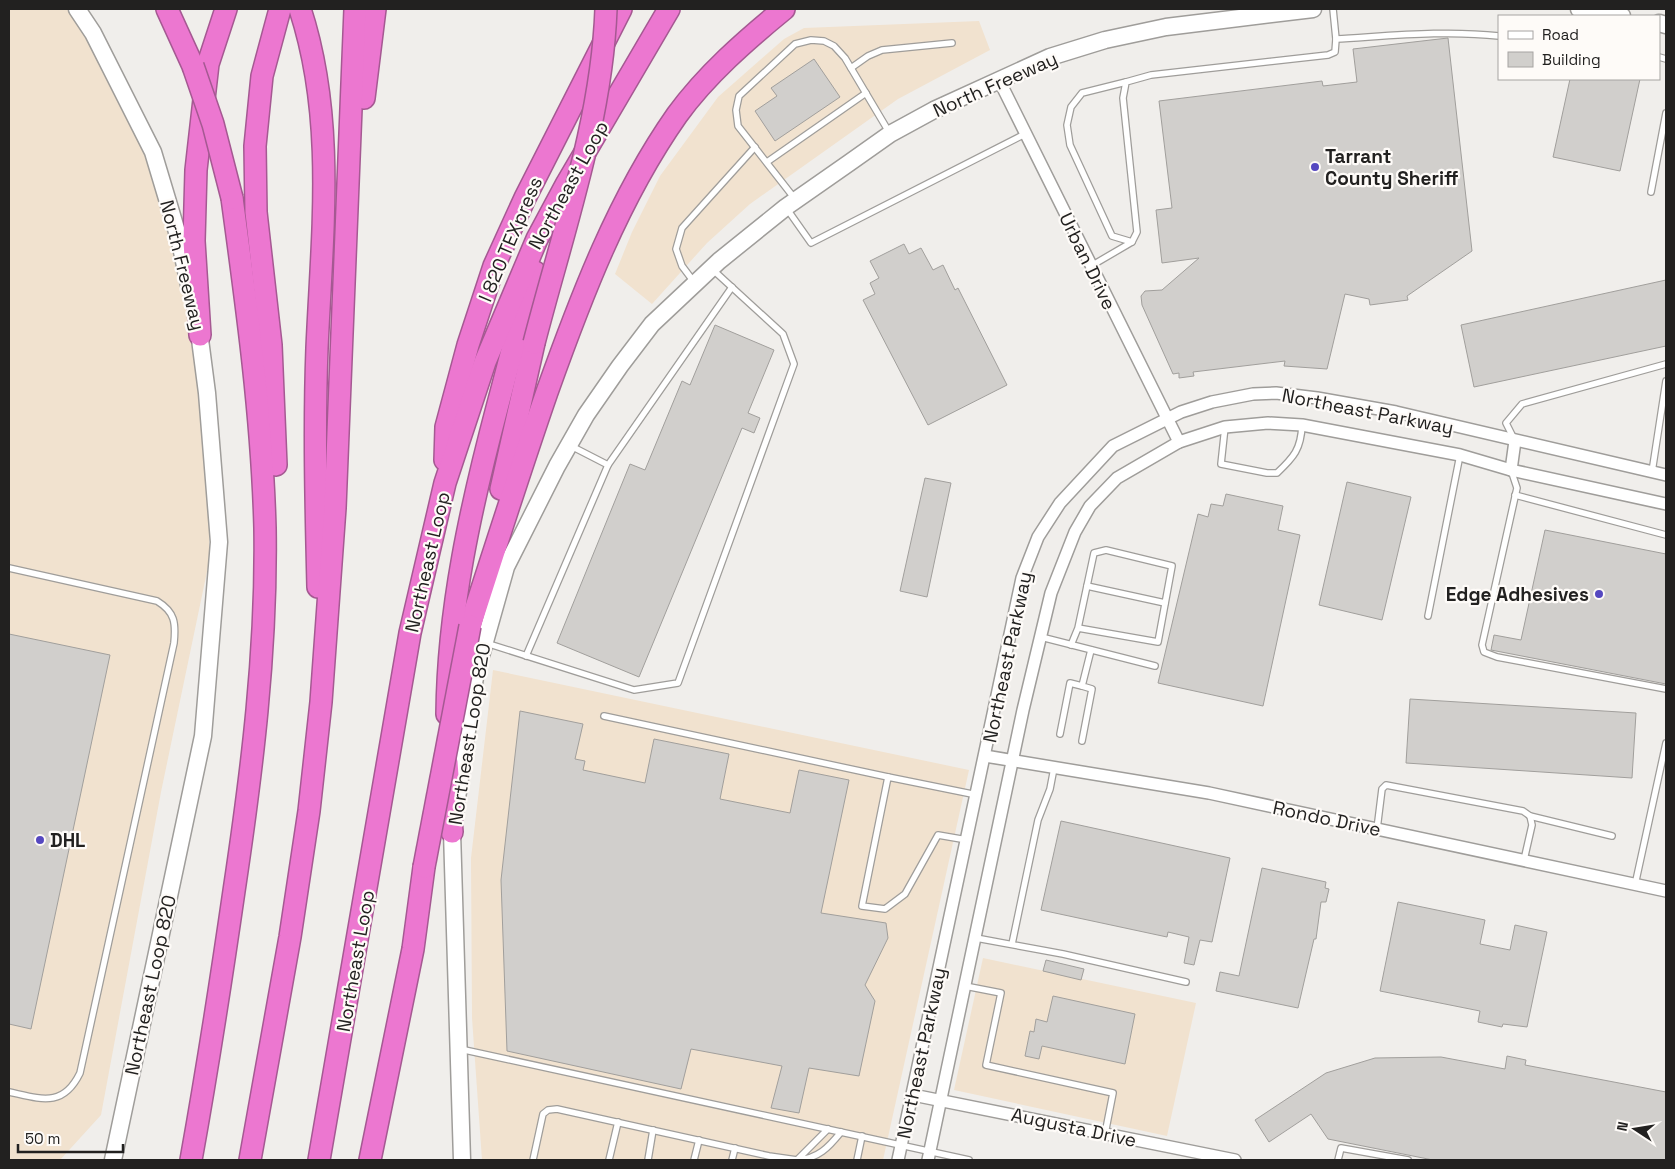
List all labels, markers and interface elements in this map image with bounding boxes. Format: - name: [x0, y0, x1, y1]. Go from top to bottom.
- legend: [1498, 15, 1660, 80]
- text: Road: [1542, 25, 1579, 44]
- street label: North Freeway: [929, 46, 1061, 123]
- text: Building: [1542, 50, 1601, 69]
- street label: Northeast Loop: [523, 116, 614, 254]
- place label: Tarrant County Sheriff: [1325, 144, 1458, 191]
- marker: Tarrant County Sheriff: [1309, 161, 1321, 173]
- street label: I 820 TEXpress: [473, 173, 548, 306]
- street label: North Freeway: [154, 197, 211, 333]
- street label: Urban Drive: [1053, 209, 1122, 314]
- street label: Northeast Parkway: [1280, 383, 1456, 440]
- street label: Northeast Loop: [399, 489, 456, 635]
- street label: Northeast Parkway: [977, 569, 1038, 745]
- place label: Edge Adhesives: [1446, 582, 1589, 607]
- marker: Edge Adhesives: [1593, 588, 1605, 600]
- street label: Northeast Loop 820: [443, 641, 496, 827]
- street label: Rondo Drive: [1271, 795, 1383, 842]
- place label: DHL: [50, 828, 85, 853]
- marker: DHL: [34, 834, 46, 846]
- street label: Northeast Loop: [331, 888, 380, 1034]
- street label: Northeast Loop 820: [119, 893, 182, 1078]
- street label: Northeast Parkway: [891, 965, 952, 1141]
- street label: Augusta Drive: [1009, 1102, 1139, 1153]
- north arrow: [1610, 1104, 1660, 1154]
- text: N: [1613, 1120, 1632, 1133]
- scale bar: [18, 1122, 122, 1154]
- text: 50 m: [25, 1129, 60, 1148]

